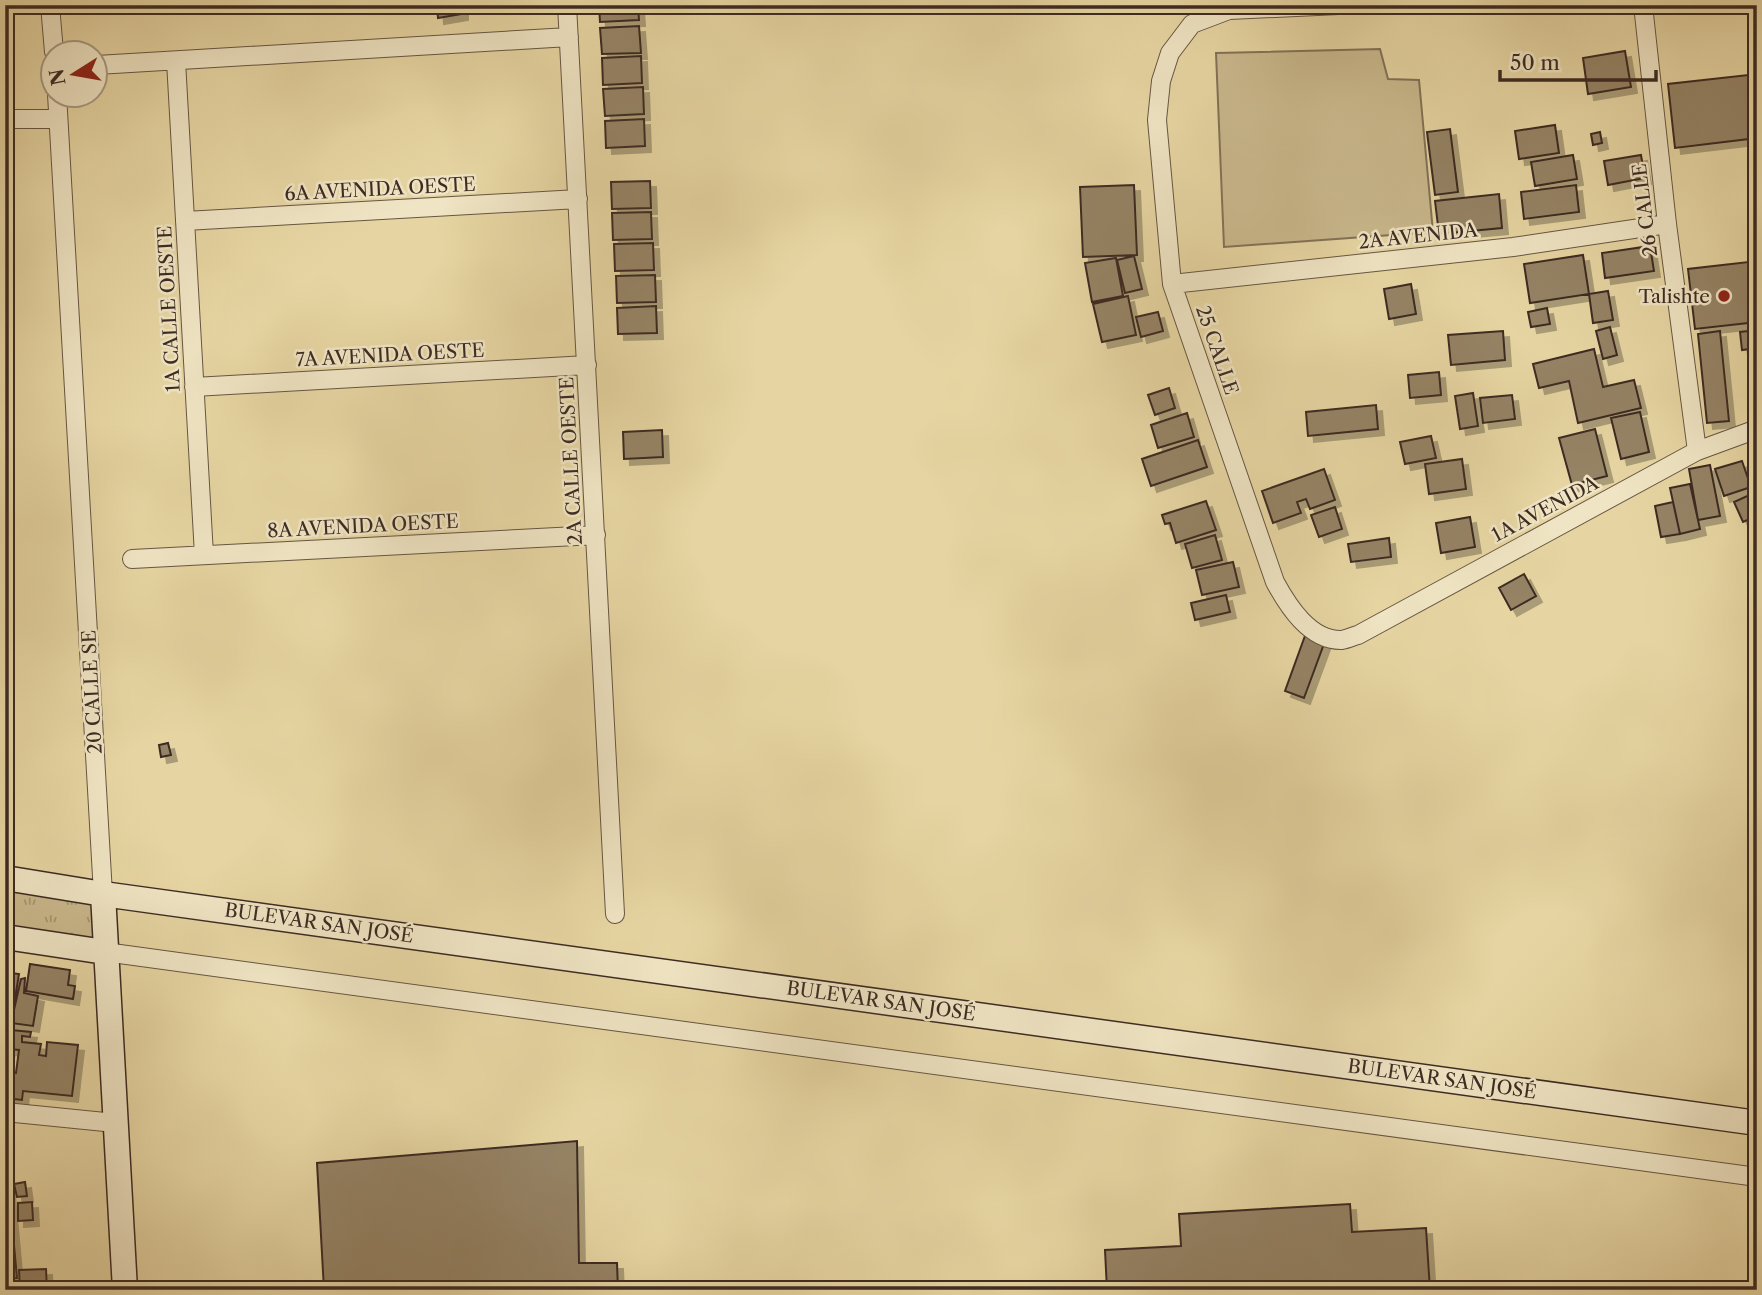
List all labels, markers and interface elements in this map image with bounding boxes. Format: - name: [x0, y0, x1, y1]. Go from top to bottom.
- north arrow: [38, 38, 108, 108]
- scale bar: [1500, 38, 1655, 82]
- text: 50 m: [1510, 50, 1560, 75]
- text: N: [45, 67, 71, 87]
- street label: 26 CALLE: [1628, 162, 1662, 258]
- street label: 6A AVENIDA OESTE: [284, 173, 476, 205]
- street label: 2A AVENIDA: [1357, 218, 1480, 254]
- street label: 1A CALLE OESTE: [153, 225, 185, 393]
- place label: Talishte: [1639, 285, 1710, 308]
- marker: Talishte: [1716, 288, 1732, 304]
- street label: 25 CALLE: [1191, 302, 1243, 398]
- street label: 7A AVENIDA OESTE: [295, 339, 485, 371]
- street label: 2A CALLE OESTE: [555, 376, 587, 546]
- street label: 1A AVENIDA: [1488, 471, 1603, 547]
- street label: 8A AVENIDA OESTE: [267, 509, 459, 543]
- street label: 20 CALLE SE: [77, 629, 107, 755]
- street label: BULEVAR SAN JOSÉ: [223, 898, 415, 948]
- street label: BULEVAR SAN JOSÉ: [785, 976, 977, 1026]
- street label: BULEVAR SAN JOSÉ: [1346, 1054, 1538, 1104]

